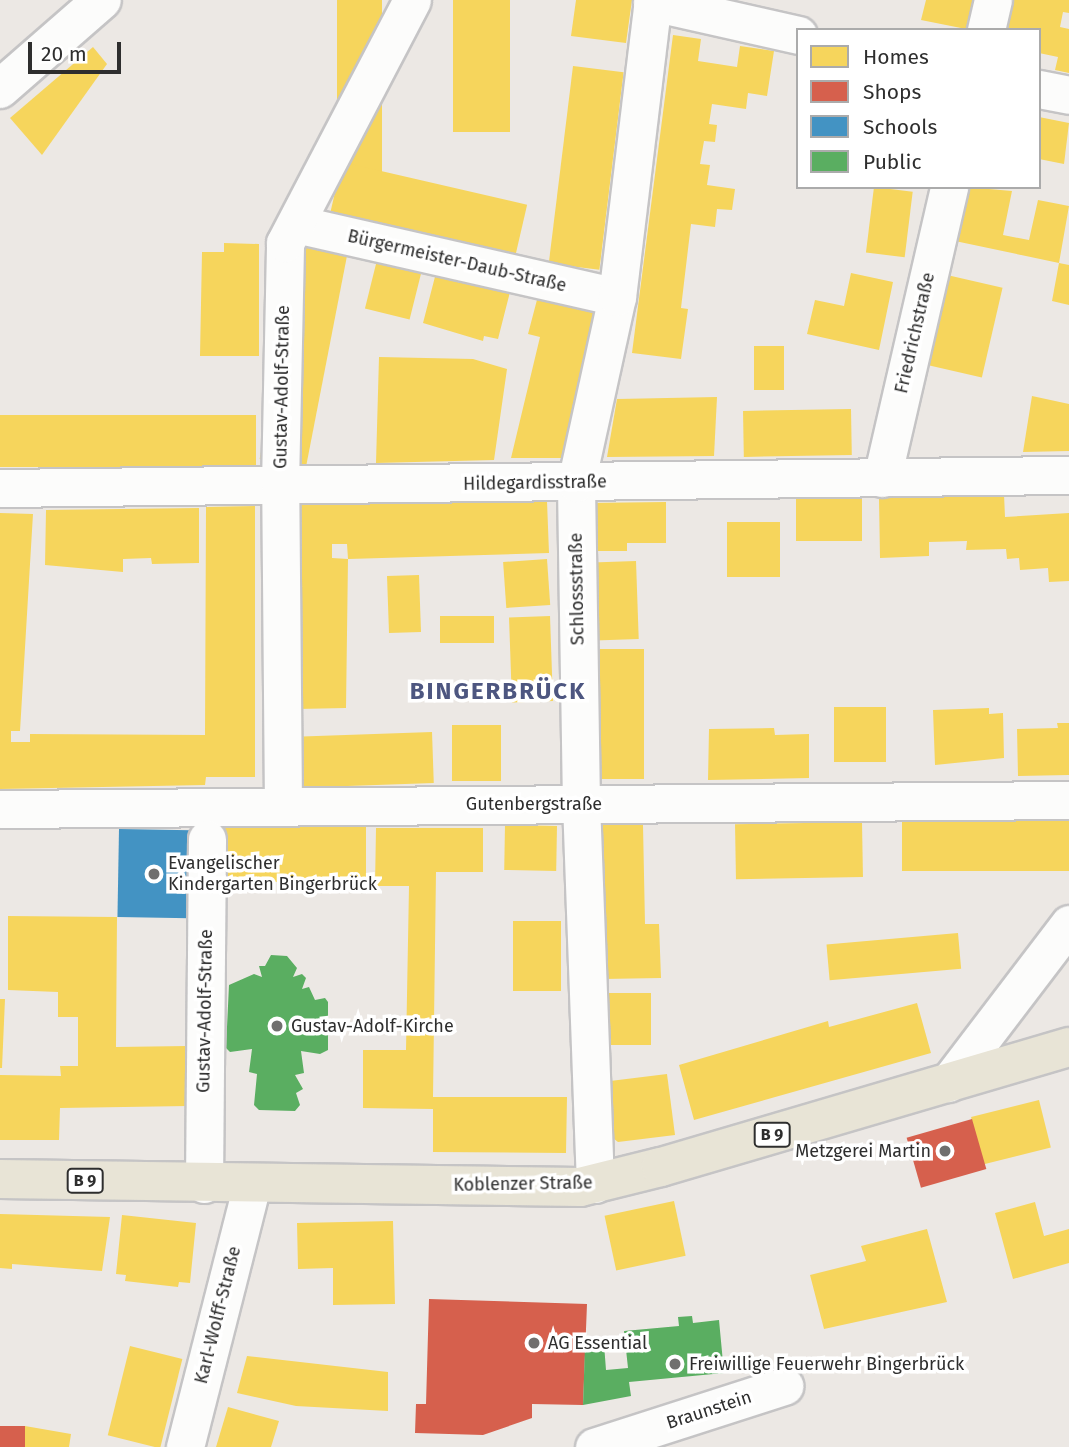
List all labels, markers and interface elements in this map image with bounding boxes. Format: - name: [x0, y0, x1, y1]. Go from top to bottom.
- scale bar: [32, 28, 124, 72]
- legend: [796, 28, 1041, 189]
- text: 20 m: [41, 41, 87, 67]
- text: Homes: [863, 44, 929, 70]
- text: Shops: [863, 79, 921, 105]
- text: Schools: [863, 114, 937, 140]
- text: Public: [863, 149, 921, 175]
- street label: Bürgermeister-Daub-Straße: [345, 225, 569, 297]
- street label: Friedrichstraße: [891, 270, 939, 396]
- street label: Gustav-Adolf-Straße: [270, 305, 294, 469]
- street label: Hildegardisstraße: [463, 471, 607, 495]
- street label: Schlossstraße: [565, 533, 589, 645]
- district label: BINGERBRÜCK: [411, 678, 585, 706]
- street label: Gutenbergstraße: [466, 793, 602, 815]
- place label: Evangelischer Kindergarten Bingerbrück: [168, 853, 377, 896]
- marker: Evangelischer Kindergarten Bingerbrück: [146, 866, 162, 882]
- street label: Gustav-Adolf-Straße: [193, 929, 217, 1093]
- place label: Gustav-Adolf-Kirche: [291, 1015, 454, 1037]
- marker: Gustav-Adolf-Kirche: [269, 1018, 285, 1034]
- road number: B 9: [753, 1122, 791, 1148]
- place label: Metzgerei Martin: [795, 1140, 931, 1162]
- marker: Metzgerei Martin: [937, 1143, 953, 1159]
- road number: B 9: [66, 1168, 104, 1194]
- street label: Koblenzer Straße: [453, 1172, 593, 1196]
- street label: Karl-Wolff-Straße: [190, 1244, 246, 1386]
- place label: AG Essential: [548, 1332, 647, 1354]
- marker: AG Essential: [526, 1335, 542, 1351]
- place label: Freiwillige Feuerwehr Bingerbrück: [689, 1353, 964, 1375]
- marker: Freiwillige Feuerwehr Bingerbrück: [667, 1356, 683, 1372]
- street label: Braunstein: [664, 1386, 754, 1434]

